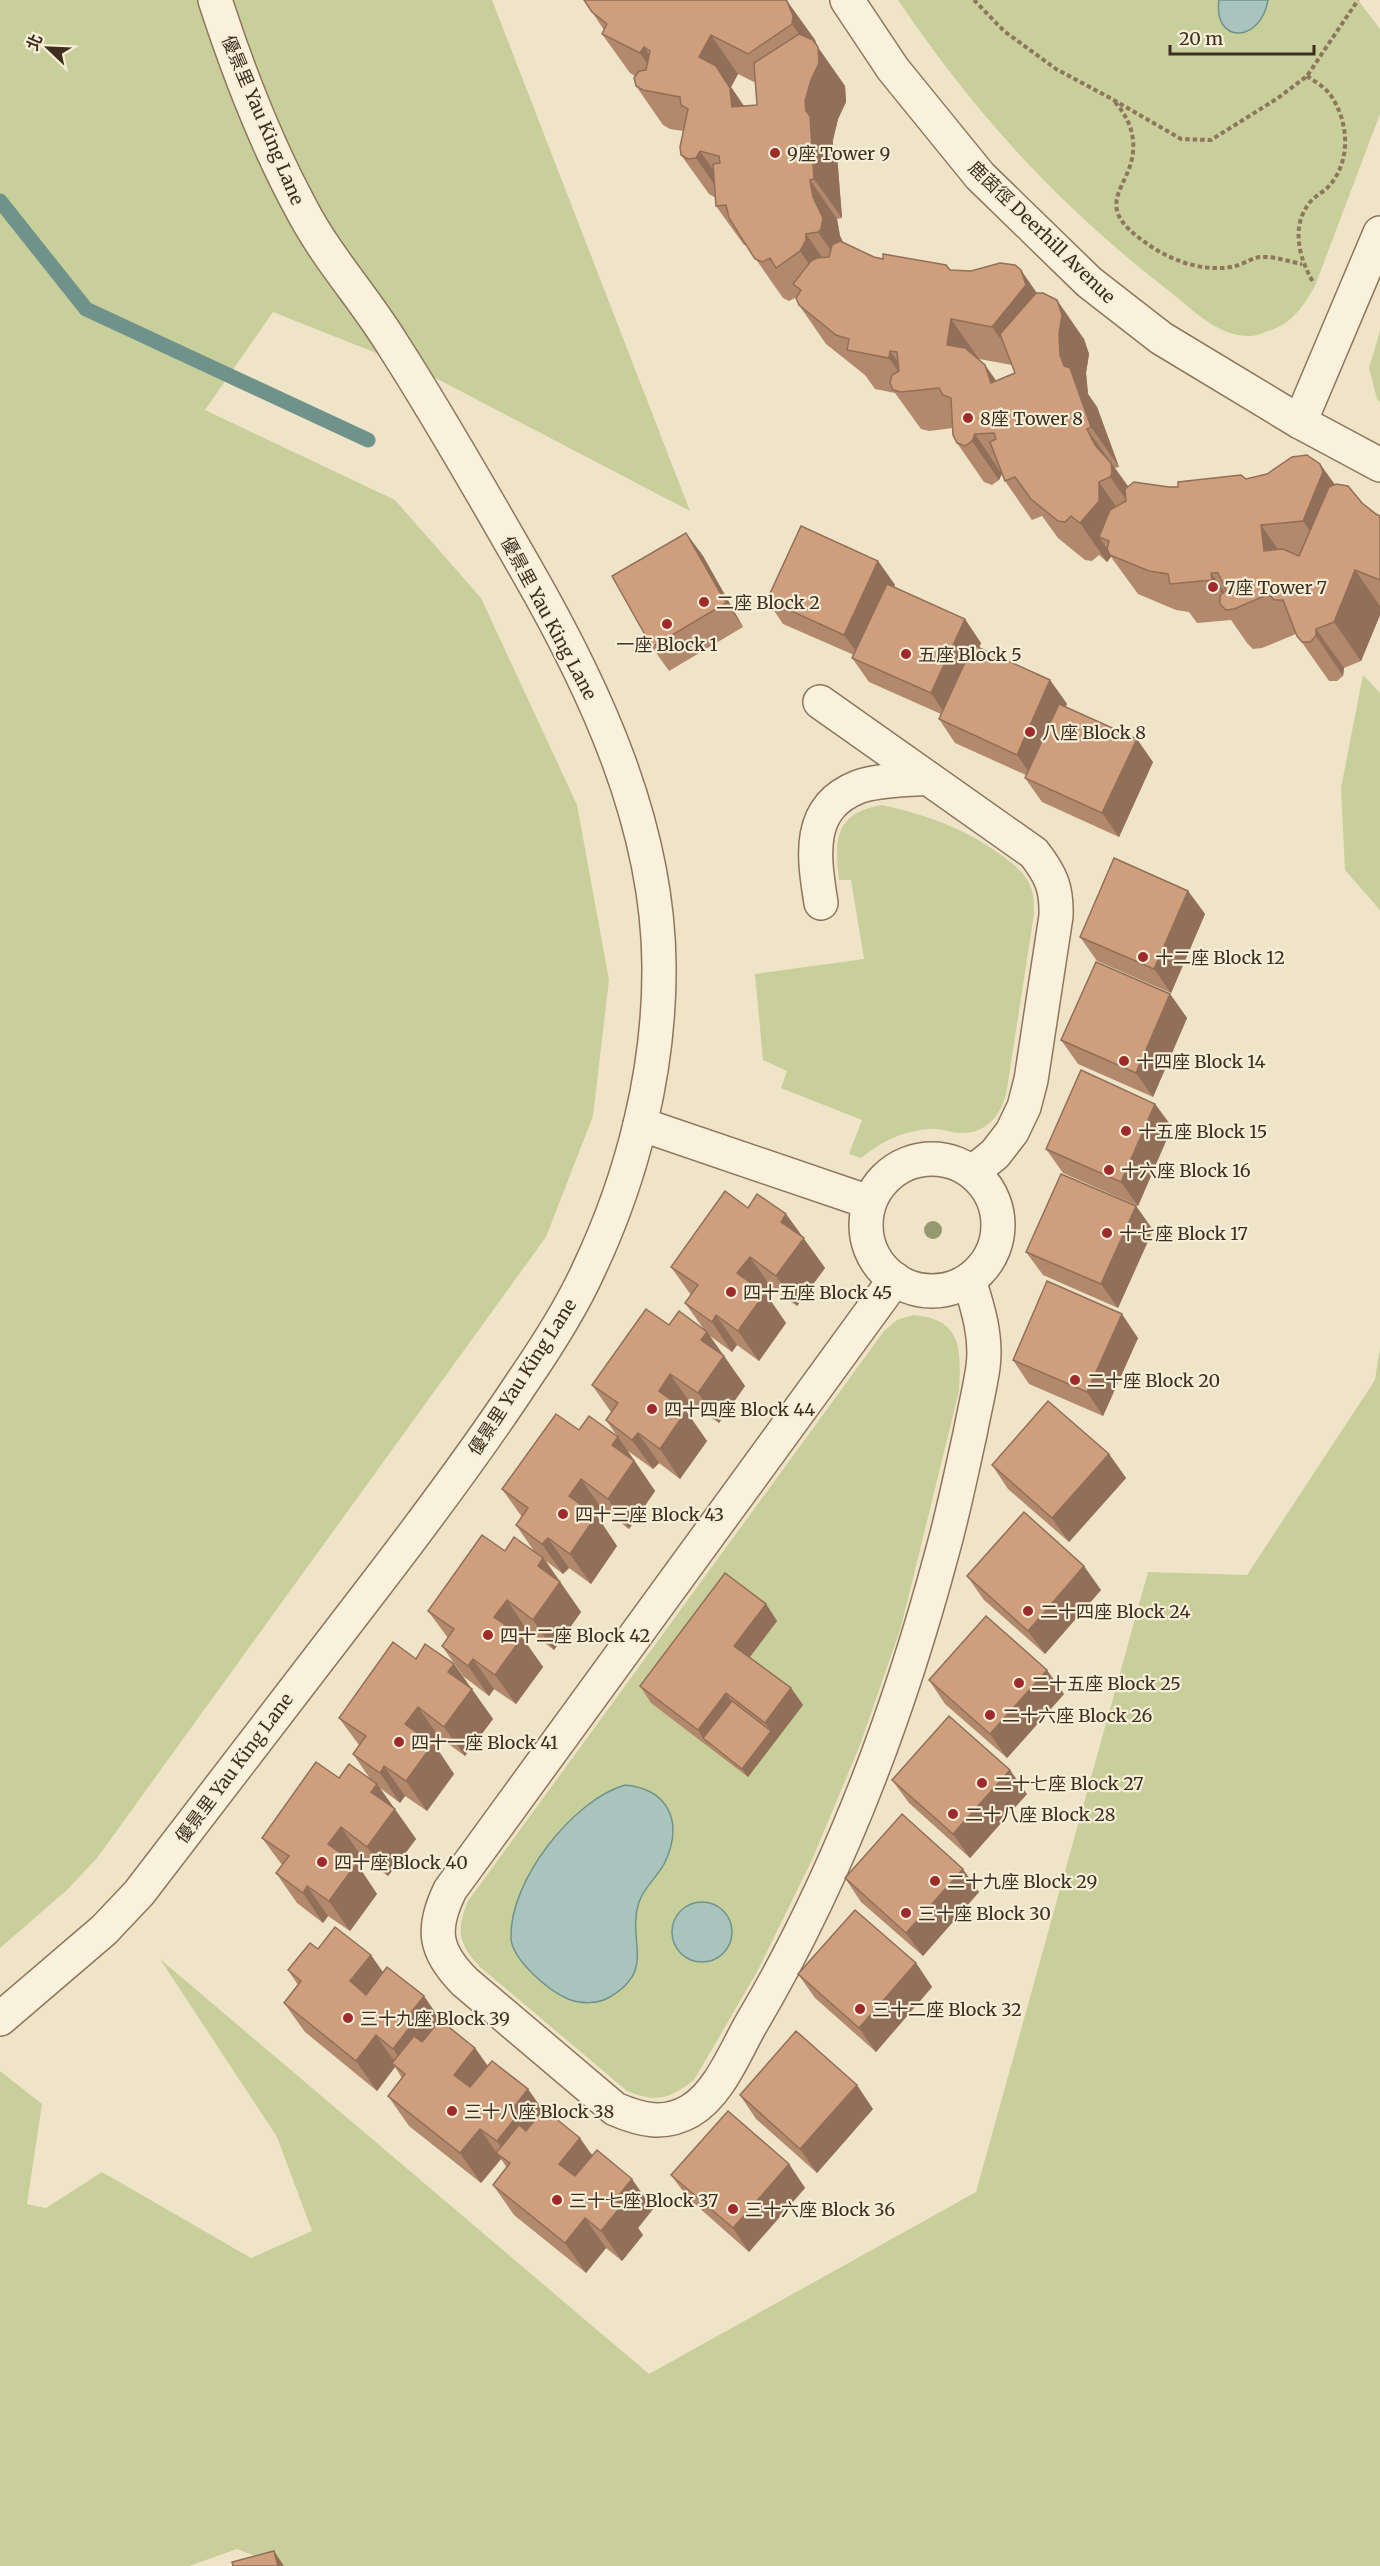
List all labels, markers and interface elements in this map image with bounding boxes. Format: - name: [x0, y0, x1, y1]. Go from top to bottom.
- north arrow: [18, 18, 78, 78]
- scale bar: [1170, 18, 1314, 56]
- text: 20 m: [1179, 27, 1223, 50]
- text: 北: [22, 31, 47, 53]
- street label: 優景里 Yau King Lane: [217, 32, 309, 208]
- place label: 9座 Tower 9: [787, 142, 890, 165]
- marker: 9座 Tower 9: [768, 146, 782, 160]
- street label: 鹿茵徑 Deerhill Avenue: [964, 156, 1120, 308]
- place label: 8座 Tower 8: [980, 407, 1083, 430]
- marker: 8座 Tower 8: [961, 411, 975, 425]
- street label: 優景里 Yau King Lane: [496, 532, 602, 704]
- place label: 7座 Tower 7: [1225, 576, 1327, 599]
- marker: 7座 Tower 7: [1206, 580, 1220, 594]
- place label: 二座 Block 2: [716, 591, 820, 614]
- marker: 二座 Block 2: [697, 595, 711, 609]
- marker: 一座 Block 1: [660, 617, 674, 631]
- place label: 一座 Block 1: [616, 633, 718, 656]
- place label: 五座 Block 5: [918, 643, 1022, 666]
- marker: 五座 Block 5: [899, 647, 913, 661]
- place label: 八座 Block 8: [1042, 721, 1146, 744]
- marker: 八座 Block 8: [1023, 725, 1037, 739]
- place label: 十二座 Block 12: [1155, 946, 1285, 969]
- marker: 十二座 Block 12: [1136, 950, 1150, 964]
- place label: 十四座 Block 14: [1136, 1050, 1266, 1073]
- marker: 十四座 Block 14: [1117, 1054, 1131, 1068]
- place label: 十五座 Block 15: [1138, 1120, 1267, 1143]
- marker: 十五座 Block 15: [1119, 1124, 1133, 1138]
- place label: 十六座 Block 16: [1121, 1159, 1251, 1182]
- marker: 十六座 Block 16: [1102, 1163, 1116, 1177]
- place label: 十七座 Block 17: [1119, 1222, 1248, 1245]
- marker: 十七座 Block 17: [1100, 1226, 1114, 1240]
- place label: 四十五座 Block 45: [743, 1281, 892, 1304]
- marker: 四十五座 Block 45: [724, 1285, 738, 1299]
- street label: 優景里 Yau King Lane: [463, 1294, 581, 1460]
- place label: 二十座 Block 20: [1087, 1369, 1220, 1392]
- marker: 二十座 Block 20: [1068, 1373, 1082, 1387]
- place label: 四十四座 Block 44: [664, 1398, 815, 1421]
- marker: 四十四座 Block 44: [645, 1402, 659, 1416]
- place label: 四十三座 Block 43: [575, 1503, 724, 1526]
- marker: 四十三座 Block 43: [556, 1507, 570, 1521]
- place label: 二十四座 Block 24: [1040, 1600, 1191, 1623]
- marker: 二十四座 Block 24: [1021, 1604, 1035, 1618]
- place label: 四十二座 Block 42: [500, 1624, 650, 1647]
- marker: 四十二座 Block 42: [481, 1628, 495, 1642]
- place label: 二十五座 Block 25: [1031, 1672, 1181, 1695]
- marker: 二十五座 Block 25: [1012, 1676, 1026, 1690]
- street label: 優景里 Yau King Lane: [170, 1688, 298, 1848]
- place label: 二十六座 Block 26: [1002, 1704, 1153, 1727]
- marker: 二十六座 Block 26: [983, 1708, 997, 1722]
- place label: 四十一座 Block 41: [411, 1731, 558, 1754]
- marker: 四十一座 Block 41: [392, 1735, 406, 1749]
- place label: 二十七座 Block 27: [994, 1772, 1144, 1795]
- marker: 二十七座 Block 27: [975, 1776, 989, 1790]
- place label: 二十八座 Block 28: [965, 1803, 1115, 1826]
- marker: 二十八座 Block 28: [946, 1807, 960, 1821]
- place label: 四十座 Block 40: [334, 1851, 468, 1874]
- marker: 四十座 Block 40: [315, 1855, 329, 1869]
- place label: 二十九座 Block 29: [947, 1870, 1097, 1893]
- marker: 二十九座 Block 29: [928, 1874, 942, 1888]
- place label: 三十座 Block 30: [918, 1902, 1051, 1925]
- marker: 三十座 Block 30: [899, 1906, 913, 1920]
- place label: 三十二座 Block 32: [872, 1998, 1022, 2021]
- marker: 三十二座 Block 32: [853, 2002, 867, 2016]
- place label: 三十九座 Block 39: [360, 2007, 510, 2030]
- marker: 三十九座 Block 39: [341, 2011, 355, 2025]
- place label: 三十八座 Block 38: [464, 2100, 614, 2123]
- marker: 三十八座 Block 38: [445, 2104, 459, 2118]
- place label: 三十七座 Block 37: [569, 2189, 718, 2212]
- marker: 三十七座 Block 37: [550, 2193, 564, 2207]
- place label: 三十六座 Block 36: [745, 2198, 895, 2221]
- marker: 三十六座 Block 36: [726, 2202, 740, 2216]

